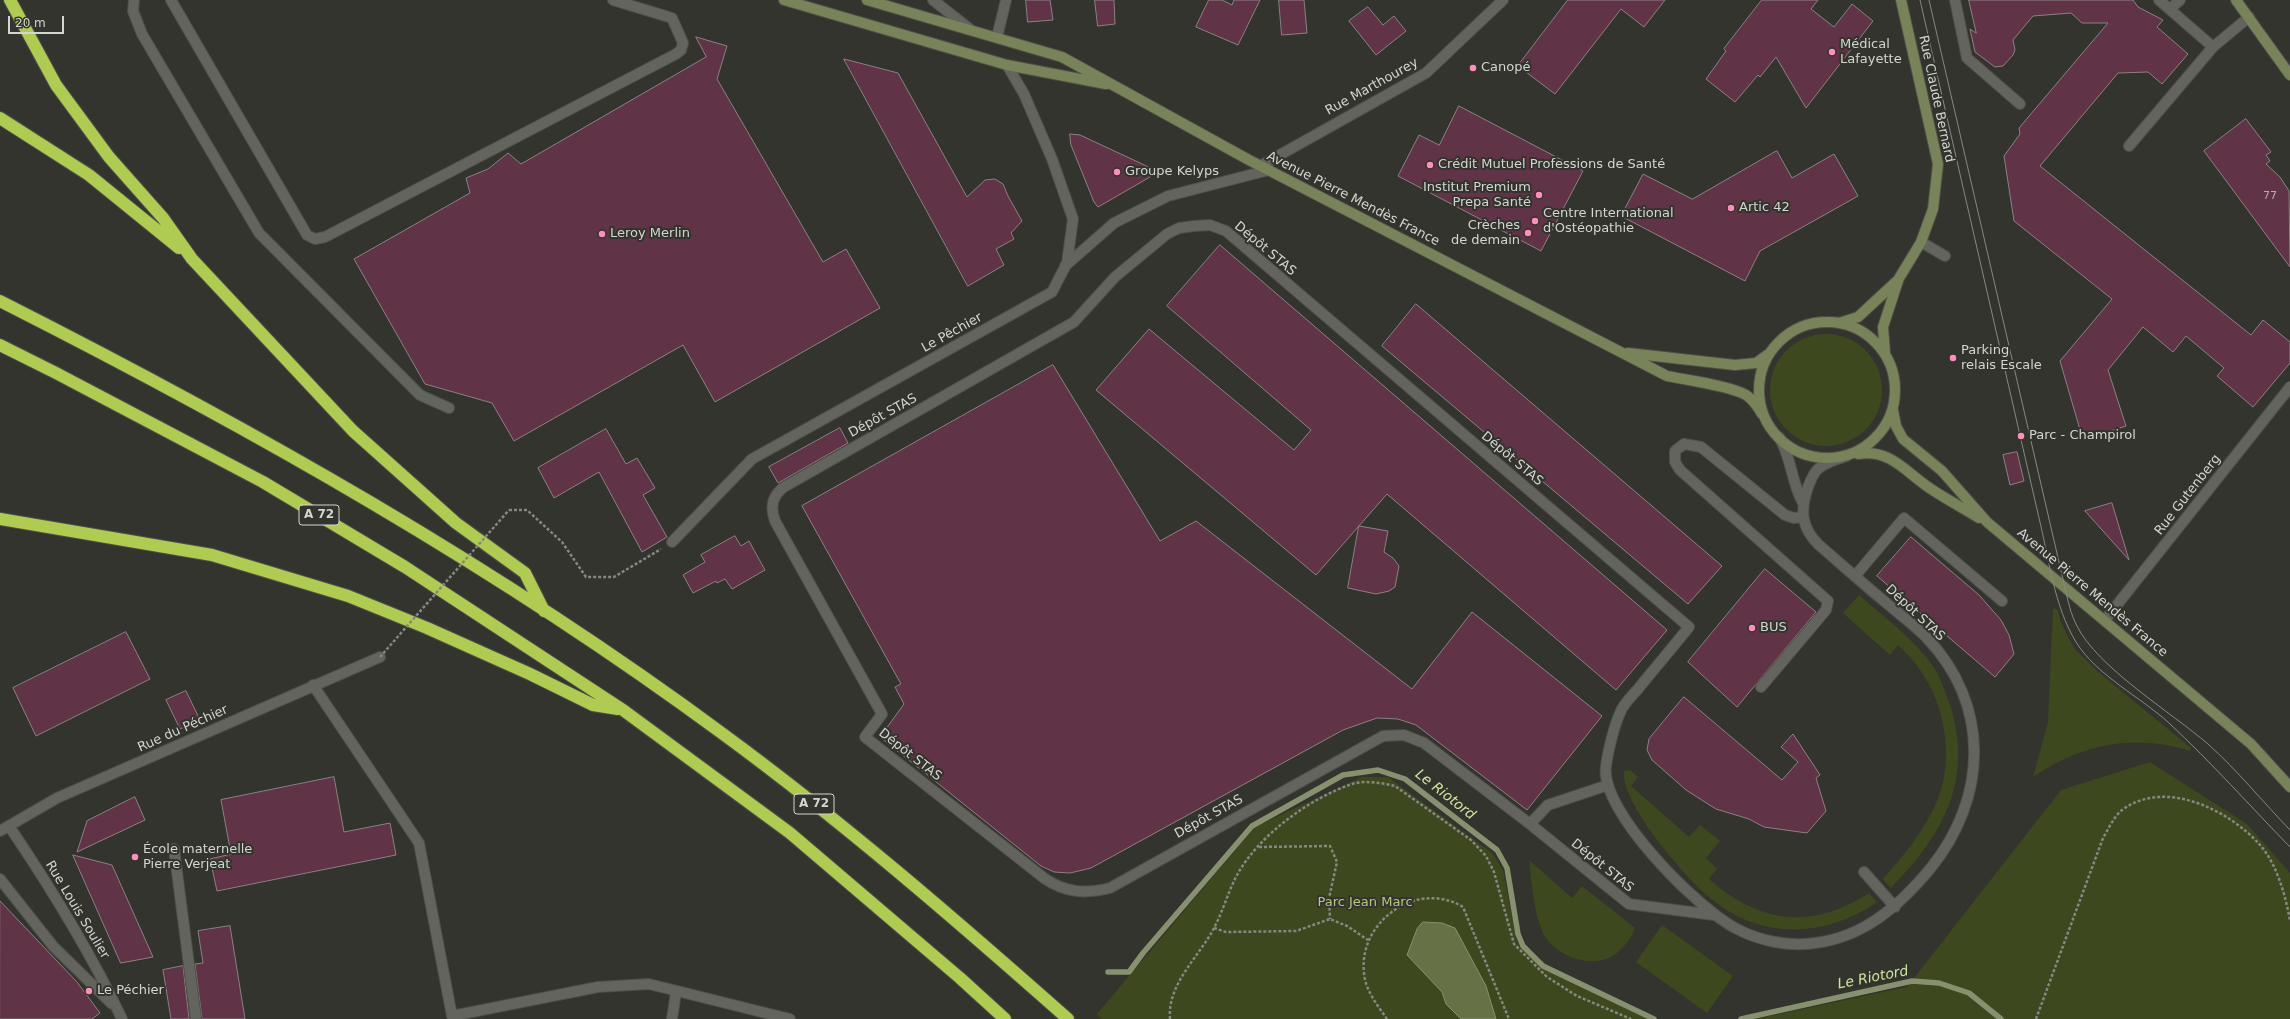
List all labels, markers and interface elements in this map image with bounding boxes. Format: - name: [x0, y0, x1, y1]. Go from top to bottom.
- scale bar: [10, 8, 66, 34]
- text: 20 m: [15, 16, 46, 30]
- street label: Rue Claude Bernard: [1915, 34, 1957, 164]
- place label: Médical Lafayette: [1840, 37, 1902, 68]
- marker: Médical Lafayette: [1827, 47, 1837, 57]
- street label: Rue Marthourey: [1323, 55, 1421, 119]
- place label: Canopé: [1481, 60, 1530, 76]
- marker: Canopé: [1468, 63, 1478, 73]
- street label: Avenue Pierre Mendès France: [1264, 149, 1442, 249]
- place label: Crédit Mutuel Professions de Santé: [1438, 157, 1665, 173]
- marker: Crédit Mutuel Professions de Santé: [1425, 160, 1435, 170]
- place label: Groupe Kelyps: [1125, 164, 1219, 180]
- marker: Groupe Kelyps: [1112, 167, 1122, 177]
- place label: Institut Premium Prepa Santé: [1423, 180, 1531, 211]
- house number: 77: [2263, 189, 2277, 203]
- marker: Institut Premium Prepa Santé: [1534, 190, 1544, 200]
- place label: Artic 42: [1739, 200, 1790, 216]
- marker: Artic 42: [1726, 203, 1736, 213]
- place label: Centre International d'Ostéopathie: [1543, 206, 1674, 237]
- marker: Centre International d'Ostéopathie: [1530, 216, 1540, 226]
- place label: Crèches de demain: [1451, 218, 1520, 249]
- street label: Dépôt STAS: [1231, 219, 1299, 279]
- place label: Leroy Merlin: [610, 226, 690, 242]
- marker: Crèches de demain: [1523, 228, 1533, 238]
- marker: Leroy Merlin: [597, 229, 607, 239]
- street label: Le Pêchier: [919, 310, 985, 356]
- place label: Parking relais Escale: [1961, 343, 2042, 374]
- marker: Parking relais Escale: [1948, 353, 1958, 363]
- street label: Dépôt STAS: [846, 391, 920, 441]
- place label: Parc - Champirol: [2029, 428, 2136, 444]
- street label: Dépôt STAS: [1478, 429, 1546, 489]
- marker: Parc - Champirol: [2016, 431, 2026, 441]
- street label: Rue Gutenberg: [2152, 452, 2224, 538]
- road number: A 72: [299, 505, 339, 525]
- street label: Avenue Pierre Mendès France: [2014, 525, 2170, 661]
- street label: Dépôt STAS: [1882, 581, 1948, 645]
- place label: BUS: [1760, 620, 1787, 636]
- marker: BUS: [1747, 623, 1757, 633]
- street label: Rue du Péchier: [135, 702, 231, 756]
- street label: Dépôt STAS: [875, 726, 945, 784]
- water label: Le Riotord: [1412, 766, 1478, 824]
- street label: Dépôt STAS: [1172, 792, 1246, 842]
- road number: A 72: [794, 794, 834, 814]
- street label: Dépôt STAS: [1568, 836, 1636, 896]
- place label: École maternelle Pierre Verjeat: [143, 842, 252, 873]
- marker: École maternelle Pierre Verjeat: [130, 852, 140, 862]
- street label: Rue Louis Soulier: [42, 858, 112, 962]
- park label: Parc Jean Marc: [1317, 895, 1413, 911]
- water label: Le Riotord: [1836, 963, 1910, 993]
- place label: Le Péchier: [97, 983, 164, 999]
- marker: Le Péchier: [84, 986, 94, 996]

